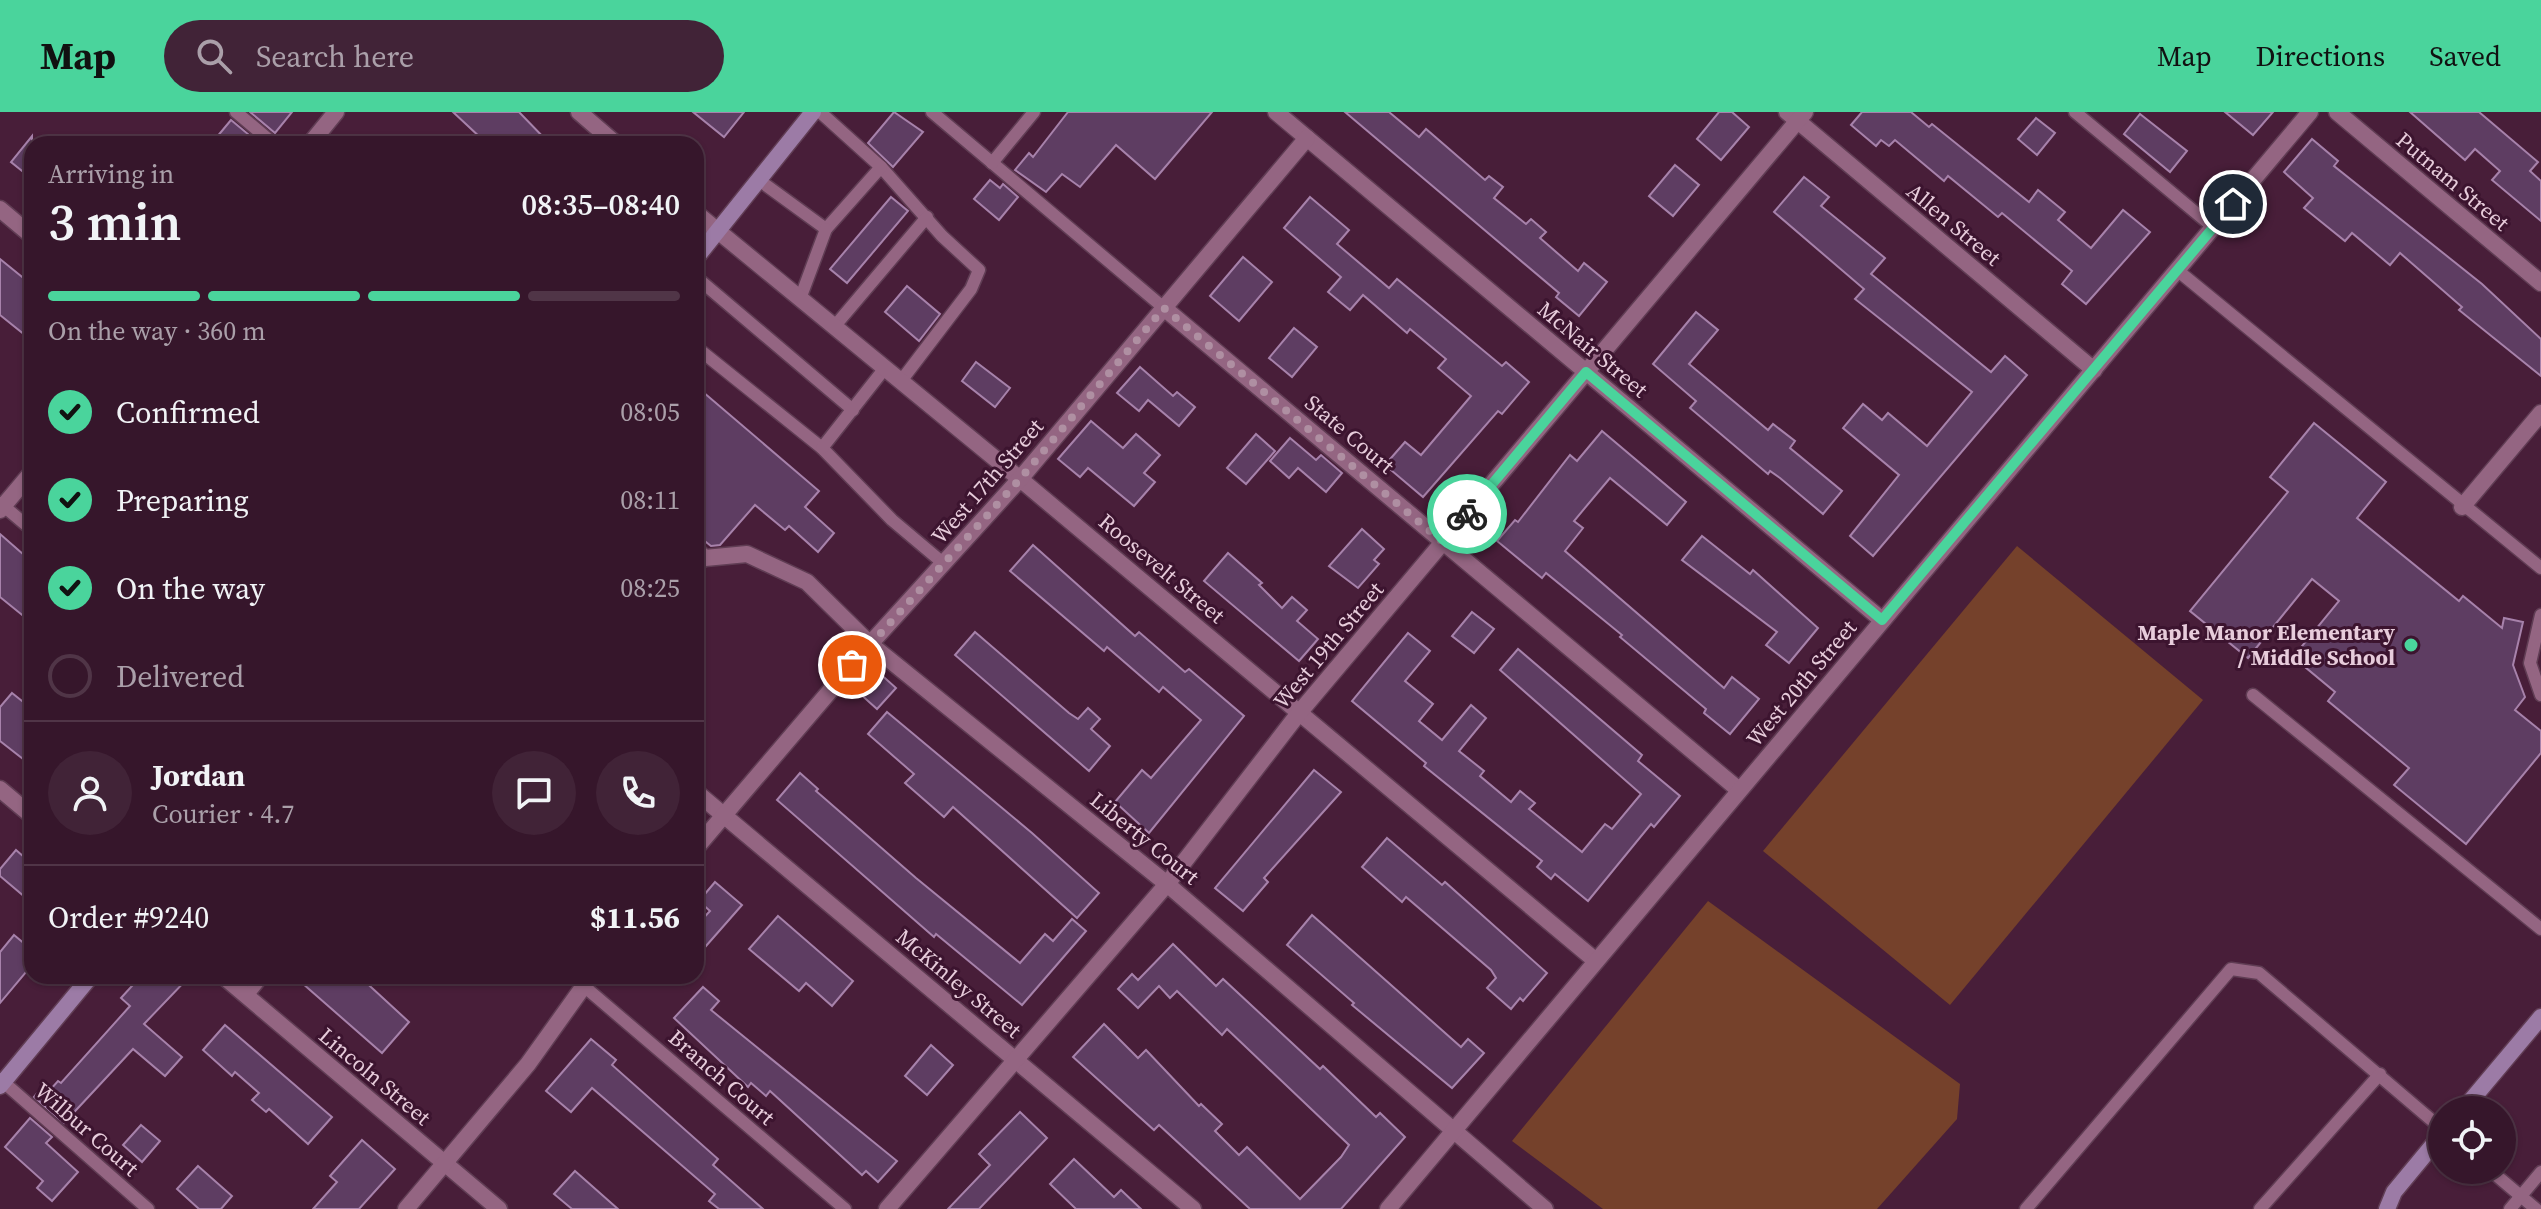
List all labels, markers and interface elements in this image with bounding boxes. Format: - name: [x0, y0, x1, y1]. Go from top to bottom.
- search box: [164, 20, 724, 92]
- text: Map: [40, 30, 116, 82]
- icon: search: [192, 34, 236, 78]
- text: Search here: [256, 36, 414, 77]
- text: Map: [2157, 37, 2212, 75]
- text: Directions: [2256, 37, 2385, 75]
- text: Saved: [2429, 37, 2501, 75]
- street label: Putnam Street: [2390, 125, 2517, 238]
- text: Arriving in: [48, 156, 174, 192]
- pin: [2199, 170, 2267, 238]
- street label: Allen Street: [1901, 176, 2008, 273]
- icon: home: [2211, 182, 2255, 226]
- text: 08:35–08:40: [521, 184, 680, 225]
- text: 3 min: [48, 186, 181, 257]
- street label: McNair Street: [1532, 294, 1655, 404]
- text: On the way · 360 m: [48, 313, 266, 349]
- street label: State Court: [1299, 388, 1402, 481]
- icon: check: [48, 390, 92, 434]
- text: Confirmed: [116, 392, 260, 433]
- text: 08:05: [620, 394, 680, 430]
- street label: West 17th Street: [924, 411, 1050, 550]
- courier: [1427, 474, 1507, 554]
- icon: check: [48, 478, 92, 522]
- text: Preparing: [116, 480, 249, 521]
- text: 08:11: [620, 482, 680, 518]
- icon: bike: [1445, 492, 1489, 536]
- street label: Roosevelt Street: [1093, 506, 1232, 630]
- icon: check: [48, 566, 92, 610]
- text: On the way: [116, 568, 265, 609]
- text: 08:25: [620, 570, 680, 606]
- street label: West 19th Street: [1266, 575, 1391, 715]
- street label: West 20th Street: [1739, 613, 1864, 753]
- place label: Maple Manor Elementary / Middle School: [2138, 617, 2395, 672]
- pin: [818, 631, 886, 699]
- marker: Maple Manor Elementary / Middle School: [2402, 636, 2420, 654]
- icon: bag: [830, 643, 874, 687]
- text: Delivered: [116, 656, 244, 697]
- button: person: [48, 751, 132, 835]
- button: chat: [492, 751, 576, 835]
- button: phone: [596, 751, 680, 835]
- text: Jordan: [152, 755, 245, 796]
- street label: Liberty Court: [1084, 785, 1206, 892]
- text: Courier · 4.7: [152, 796, 294, 832]
- text: Order #9240: [48, 897, 209, 938]
- text: $11.56: [590, 897, 680, 938]
- street label: McKinley Street: [890, 922, 1029, 1045]
- street label: Lincoln Street: [313, 1020, 438, 1132]
- street label: Branch Court: [662, 1023, 782, 1132]
- street label: Wilbur Court: [28, 1075, 146, 1183]
- map controls: [2428, 1096, 2516, 1184]
- button: locate: [2428, 1096, 2516, 1184]

